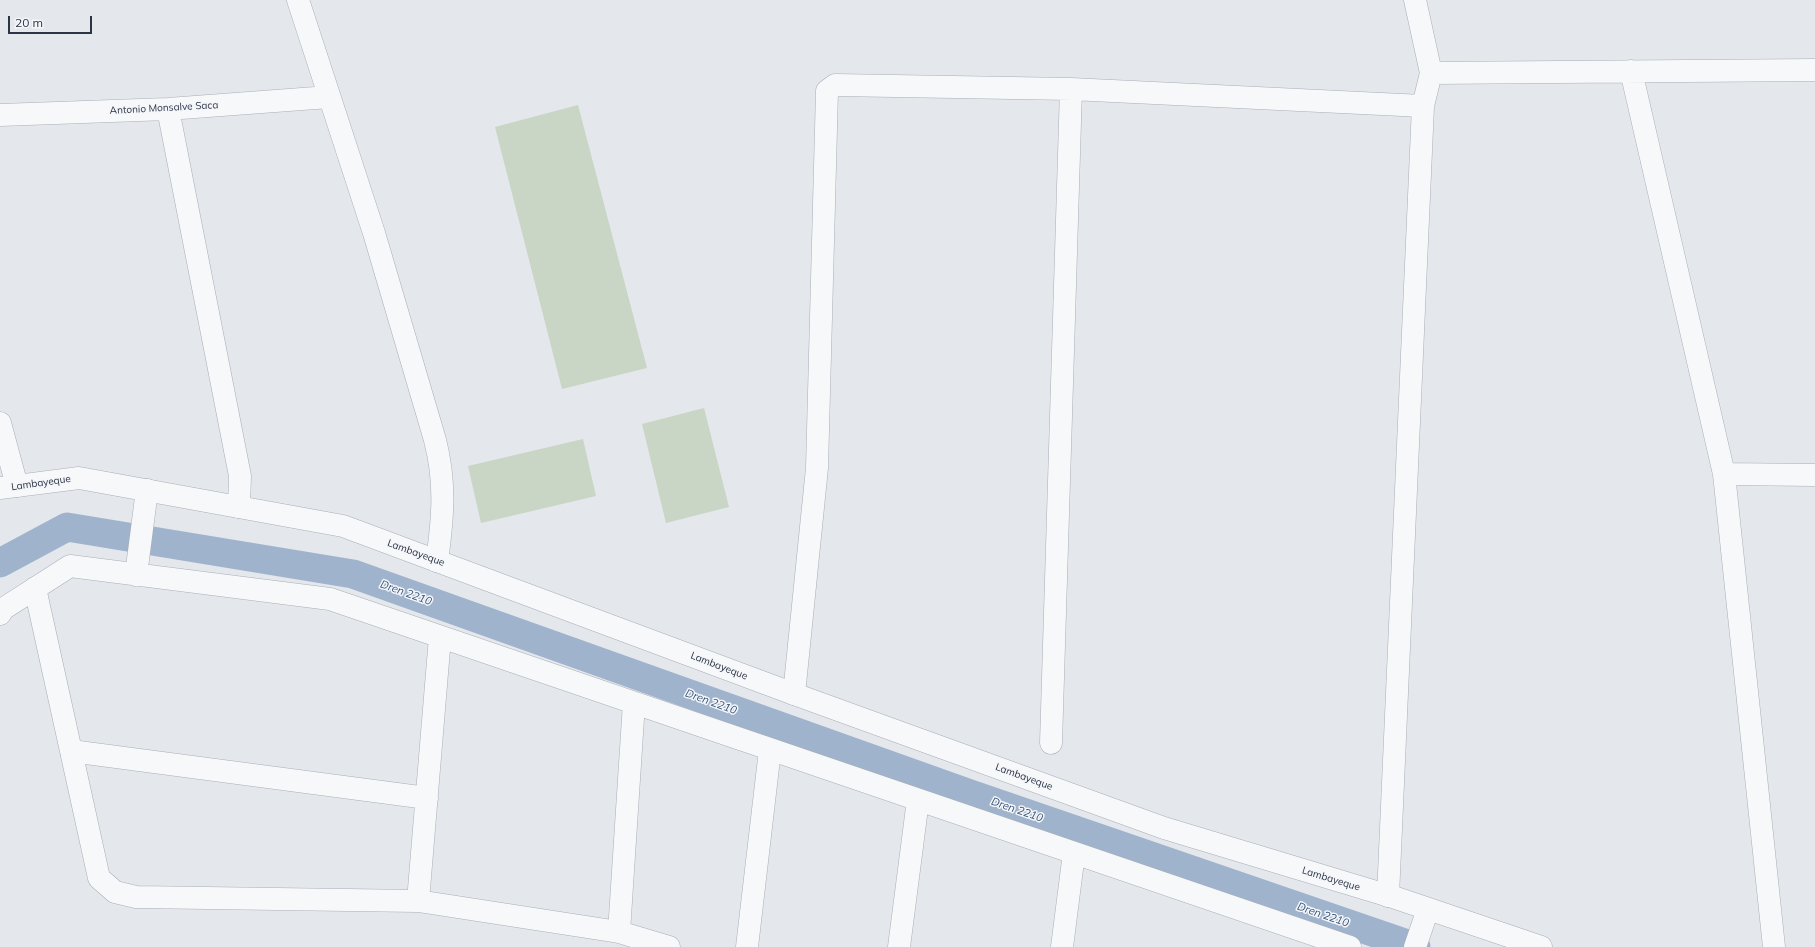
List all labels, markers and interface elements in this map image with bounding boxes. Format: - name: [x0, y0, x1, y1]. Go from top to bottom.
- scale bar: [10, 8, 94, 34]
- text: 20 m: [15, 15, 43, 30]
- street label: Antonio Monsalve Saca: [109, 99, 219, 117]
- street label: Lambayeque: [10, 473, 72, 493]
- street label: Lambayeque: [386, 537, 446, 569]
- water label: Dren 2210: [378, 578, 434, 608]
- street label: Lambayeque: [689, 650, 749, 682]
- water label: Dren 2210: [683, 687, 739, 717]
- street label: Lambayeque: [994, 761, 1054, 793]
- water label: Dren 2210: [989, 795, 1045, 825]
- street label: Lambayeque: [1301, 864, 1361, 894]
- water label: Dren 2210: [1295, 900, 1351, 930]

